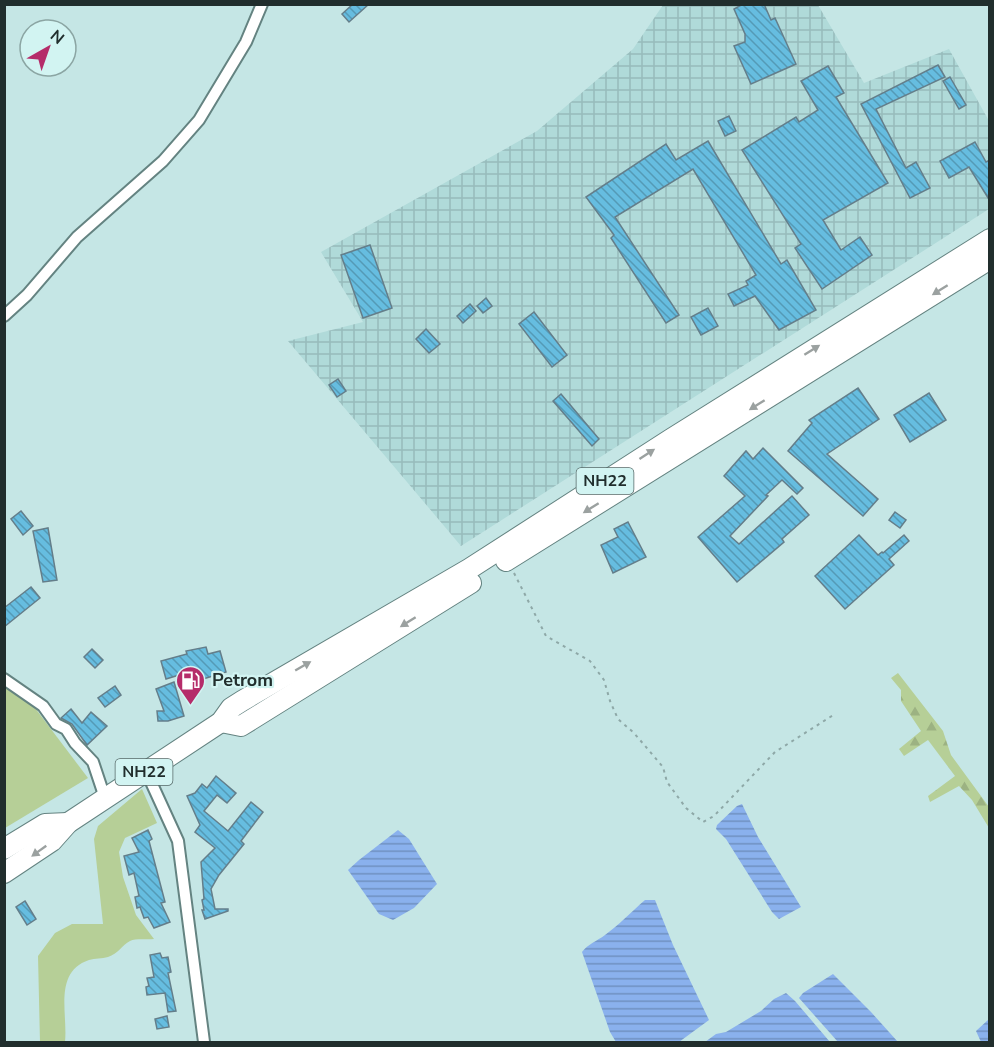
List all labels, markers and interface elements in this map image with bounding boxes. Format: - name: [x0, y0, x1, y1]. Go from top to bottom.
- north arrow: [18, 18, 78, 78]
- text: N: [45, 25, 69, 50]
- one-way arrow: [932, 285, 948, 296]
- one-way arrow: [804, 344, 820, 356]
- one-way arrow: [748, 399, 765, 410]
- one-way arrow: [639, 448, 655, 460]
- road number: NH22: [576, 468, 634, 494]
- one-way arrow: [583, 502, 599, 513]
- one-way arrow: [400, 617, 416, 628]
- one-way arrow: [294, 661, 311, 671]
- fuel station icon: Petrom: [175, 664, 207, 706]
- place label: Petrom: [212, 668, 273, 692]
- road number: NH22: [116, 759, 172, 785]
- one-way arrow: [31, 845, 47, 857]

